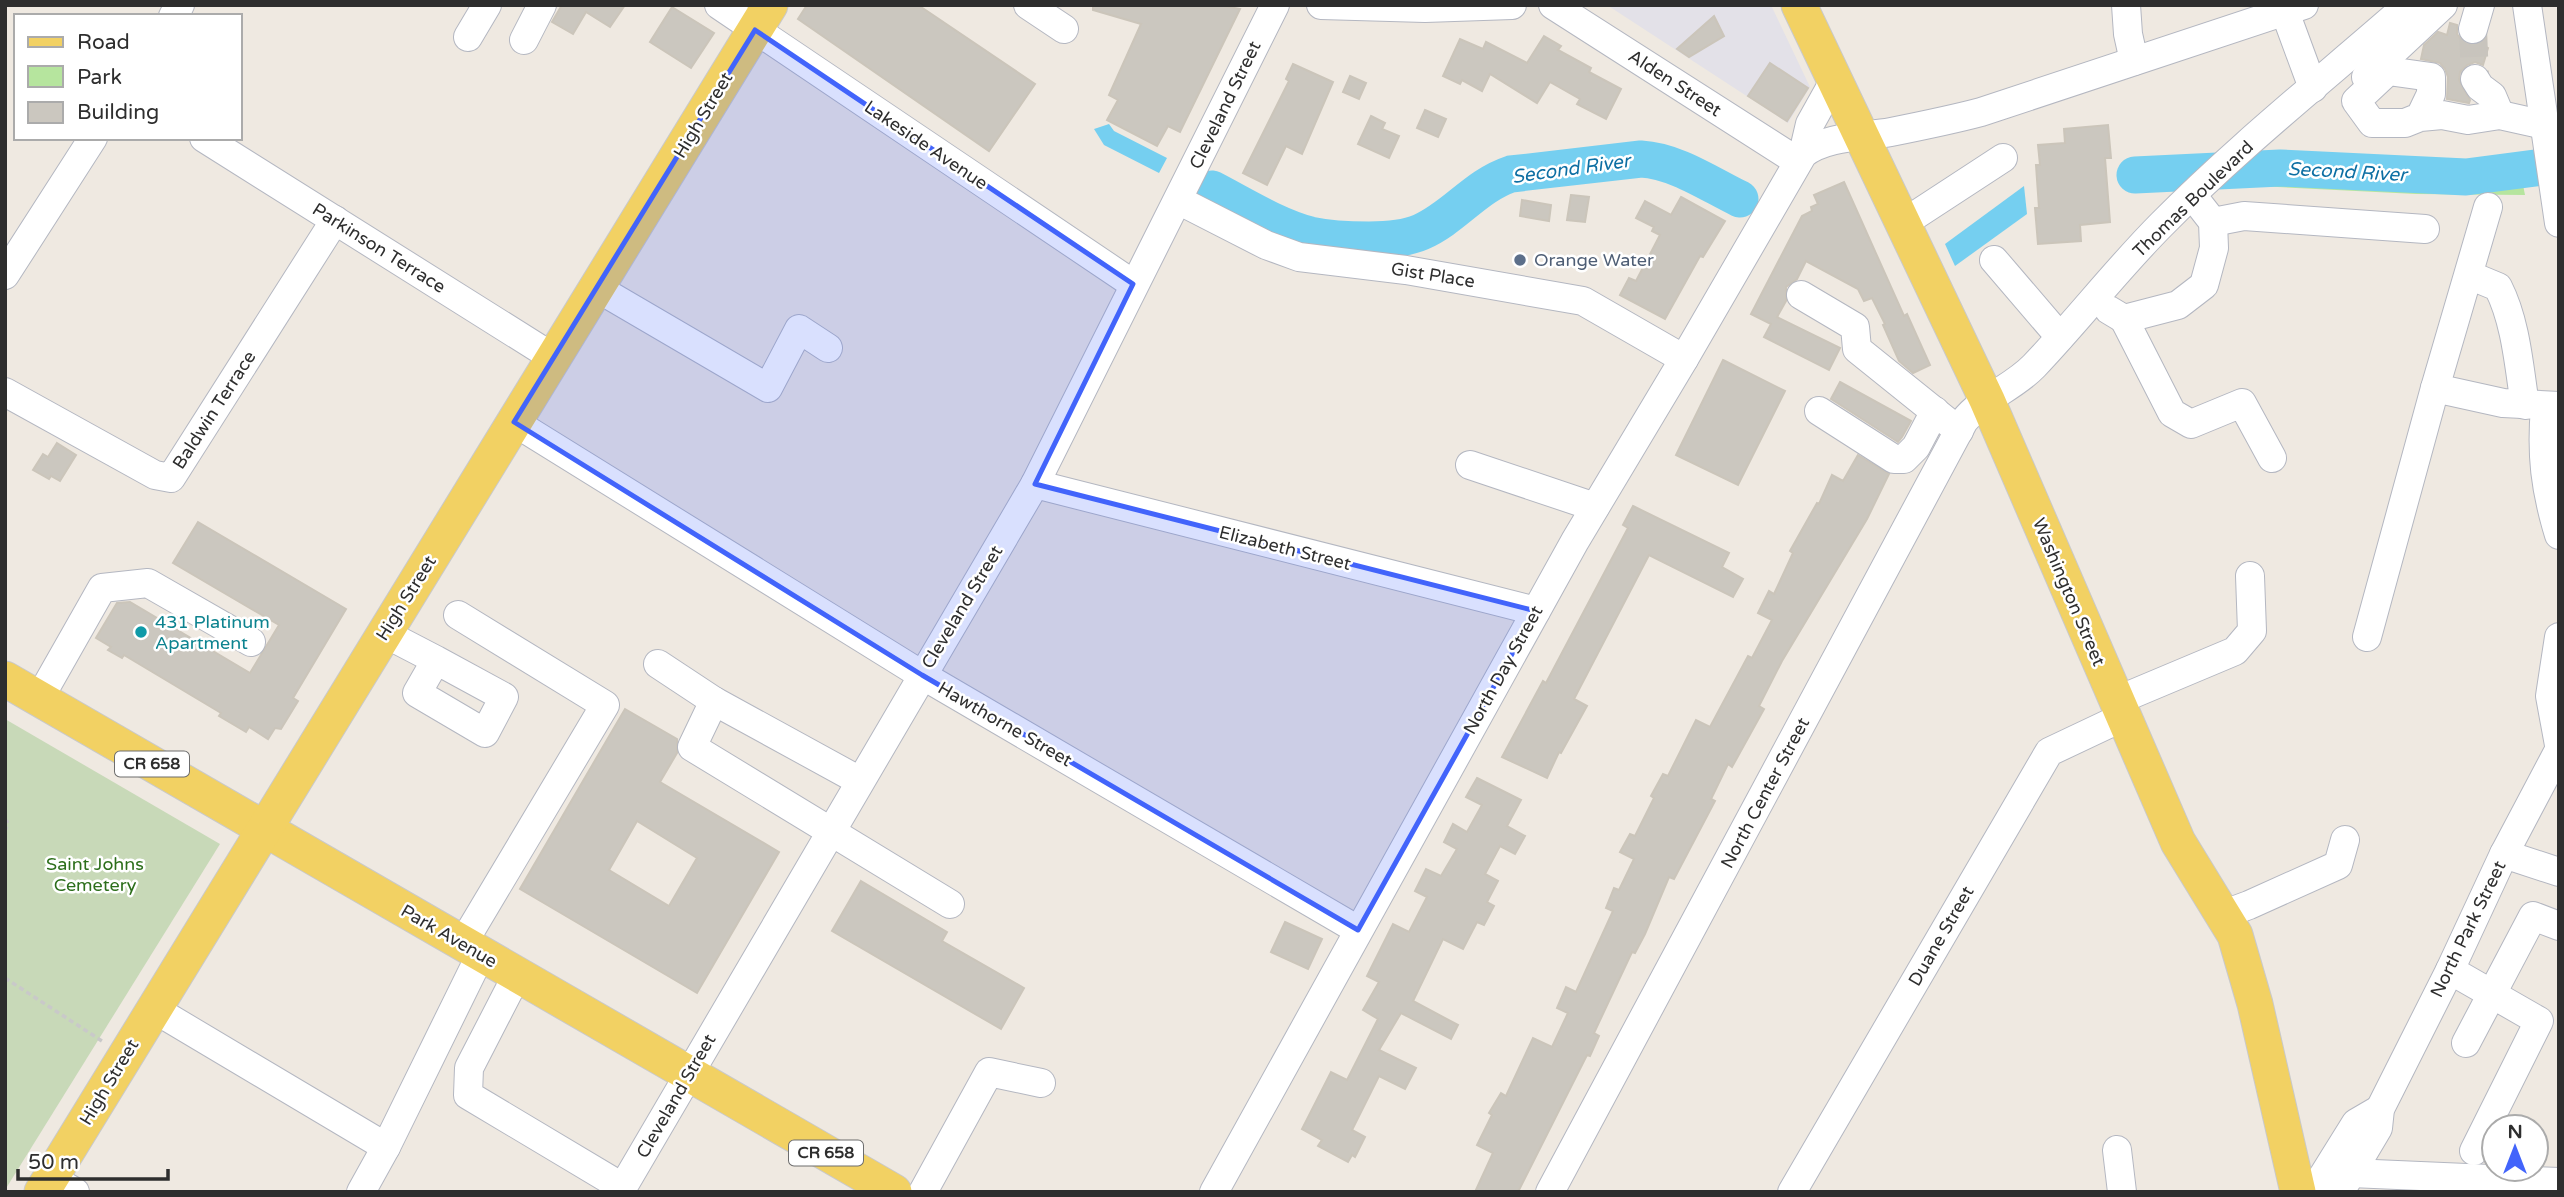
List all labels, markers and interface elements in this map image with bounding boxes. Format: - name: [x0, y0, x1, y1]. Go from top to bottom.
- legend: [14, 14, 242, 140]
- text: Road: [77, 30, 130, 55]
- street label: Cleveland Street: [1184, 37, 1266, 173]
- street label: Alden Street: [1624, 45, 1726, 121]
- text: Park: [77, 65, 122, 90]
- street label: High Street: [669, 68, 737, 162]
- street label: Lakeside Avenue: [860, 96, 992, 194]
- text: Building: [77, 100, 159, 125]
- street label: Thomas Boulevard: [2128, 136, 2258, 262]
- water label: Second River: [1511, 149, 1634, 188]
- water label: Second River: [2287, 158, 2410, 186]
- street label: Parkinson Terrace: [308, 198, 450, 298]
- place label: Orange Water: [1534, 249, 1654, 271]
- marker: Orange Water: [1512, 252, 1528, 268]
- street label: Gist Place: [1390, 258, 1476, 292]
- street label: Baldwin Terrace: [168, 347, 260, 473]
- street label: Washington Street: [2028, 515, 2110, 669]
- street label: Elizabeth Street: [1217, 521, 1353, 575]
- street label: Cleveland Street: [917, 541, 1007, 673]
- street label: High Street: [371, 551, 441, 645]
- street label: North Day Street: [1459, 602, 1547, 738]
- place label: 431 Platinum Apartment: [155, 611, 270, 654]
- marker: 431 Platinum Apartment: [133, 624, 149, 640]
- street label: Hawthorne Street: [934, 677, 1076, 771]
- street label: North Center Street: [1716, 714, 1814, 872]
- road number: CR 658: [115, 751, 189, 776]
- park label: Saint Johns Cemetery: [46, 853, 144, 896]
- street label: North Park Street: [2425, 857, 2511, 1001]
- street label: Duane Street: [1904, 882, 1979, 990]
- street label: Park Avenue: [397, 900, 501, 972]
- street label: Cleveland Street: [632, 1030, 721, 1162]
- street label: High Street: [75, 1035, 143, 1129]
- north arrow: [2480, 1113, 2550, 1183]
- text: N: [2507, 1121, 2523, 1143]
- scale bar: [18, 1138, 168, 1182]
- road number: CR 658: [789, 1140, 863, 1166]
- text: 50 m: [28, 1150, 79, 1175]

